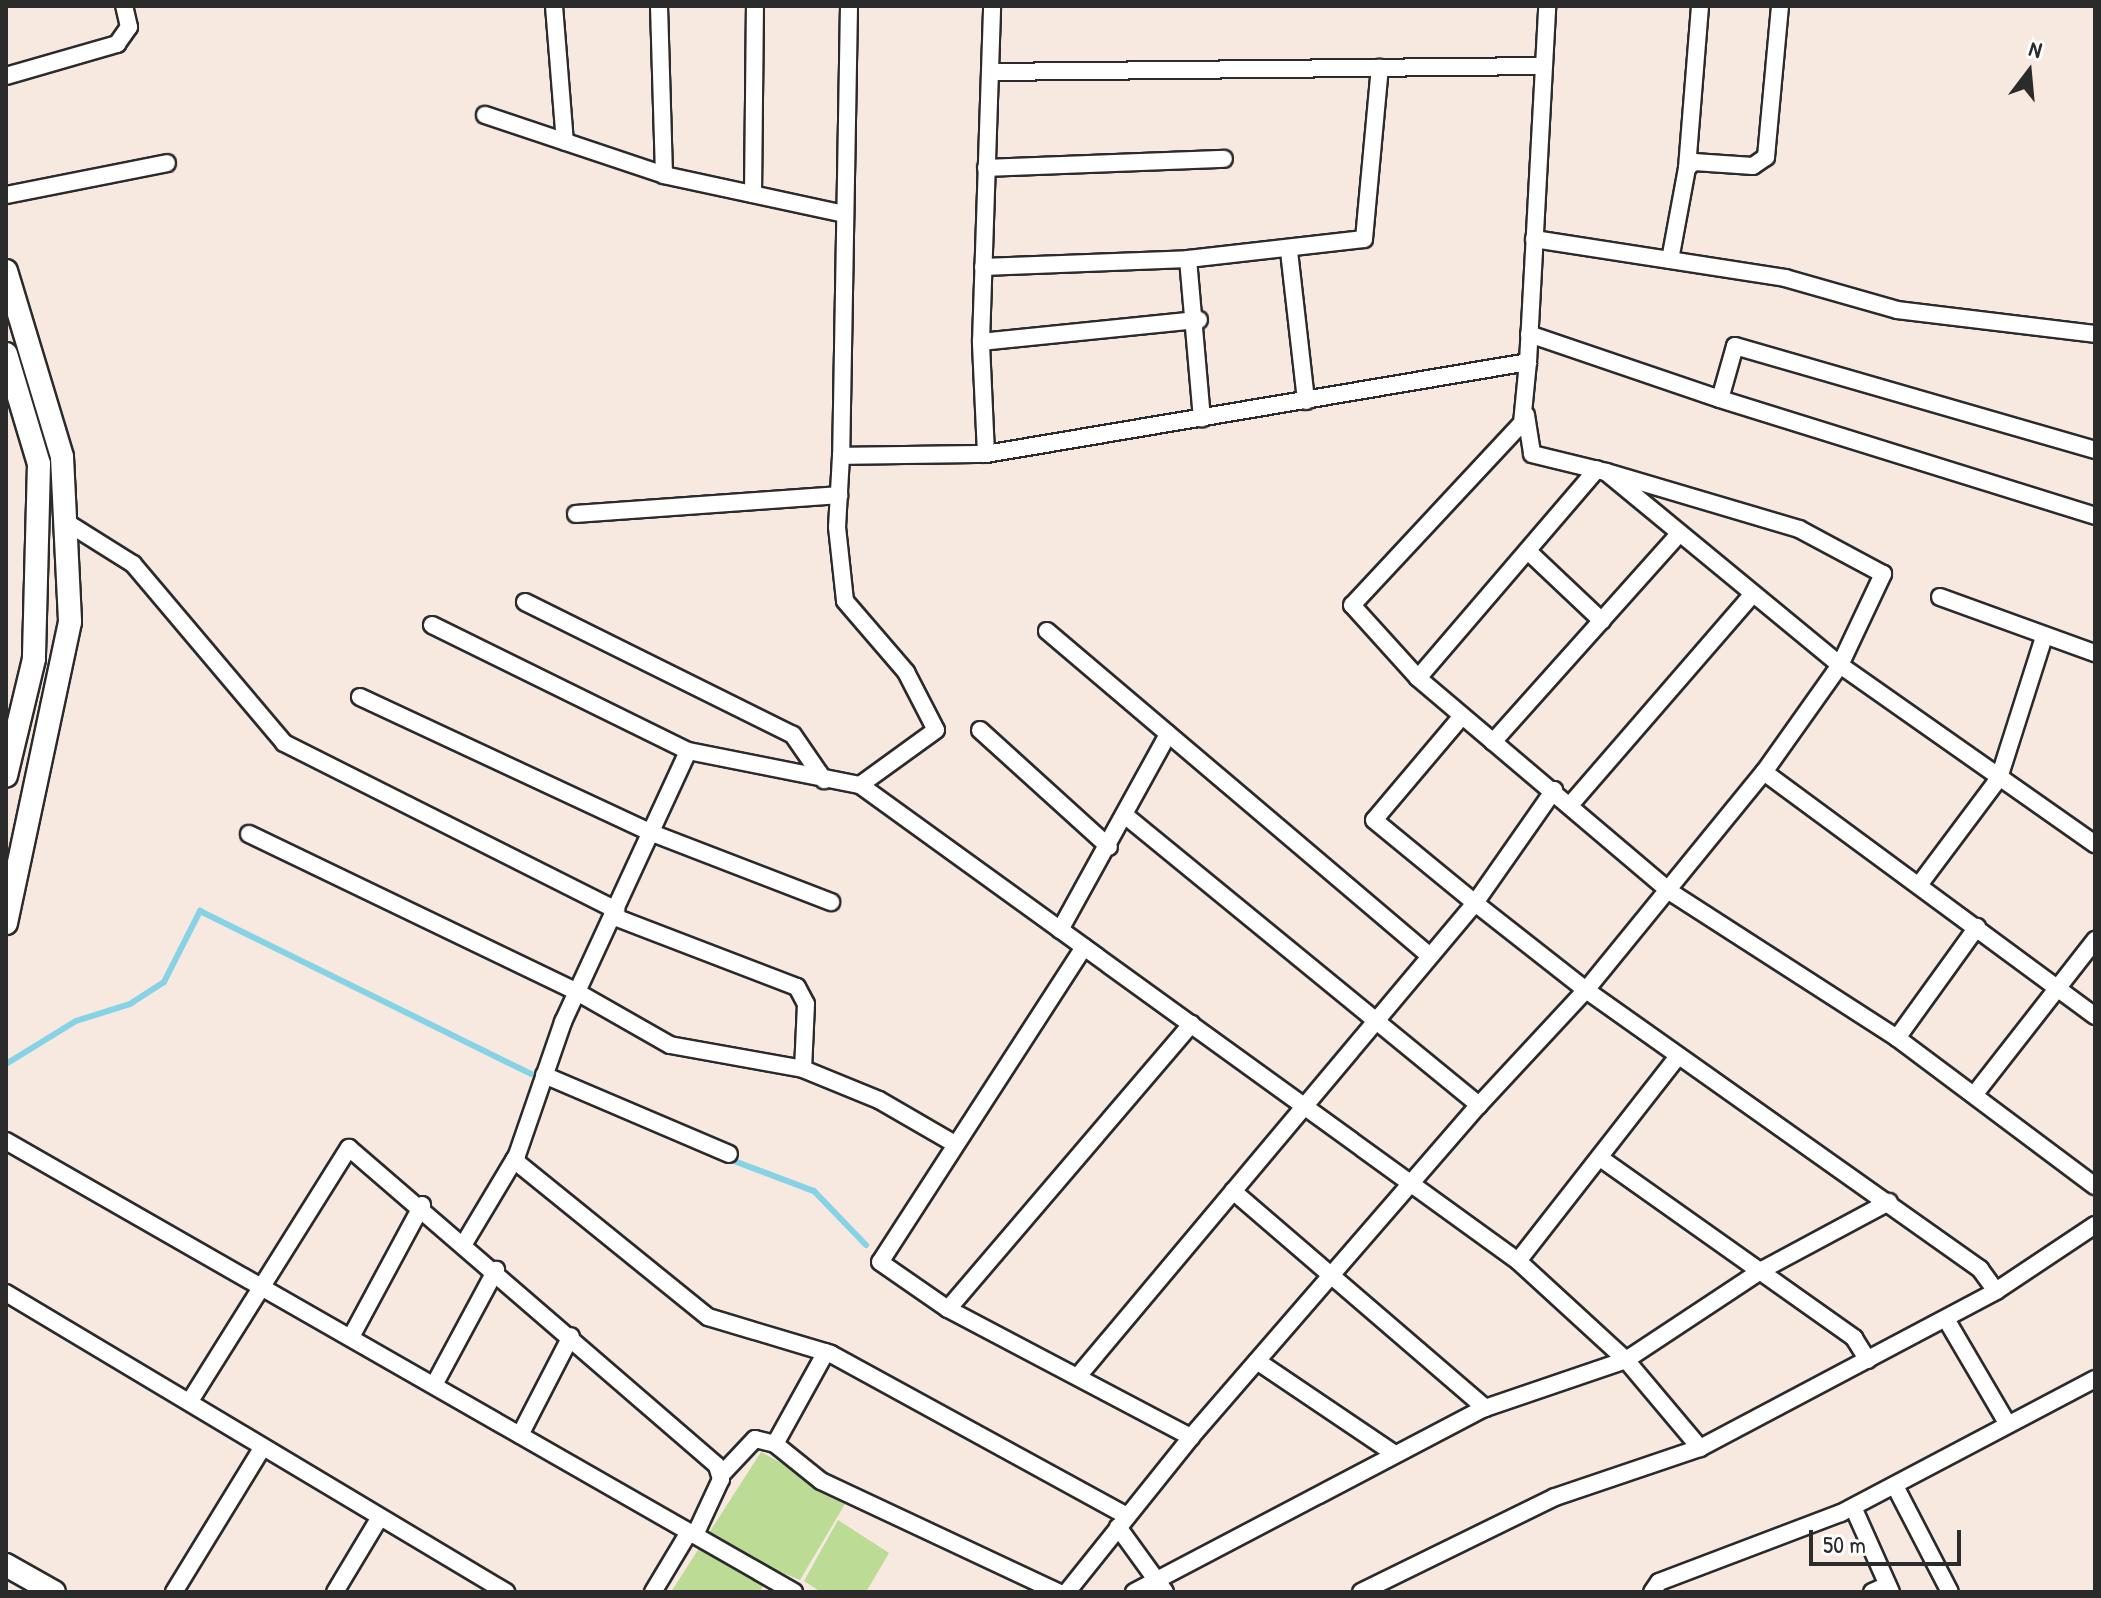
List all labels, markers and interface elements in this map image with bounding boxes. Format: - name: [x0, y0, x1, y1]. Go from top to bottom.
- north arrow: [1989, 32, 2069, 112]
- text: N: [2026, 33, 2045, 65]
- scale bar: [1813, 1514, 1965, 1564]
- text: 50 m: [1823, 1528, 1866, 1560]

